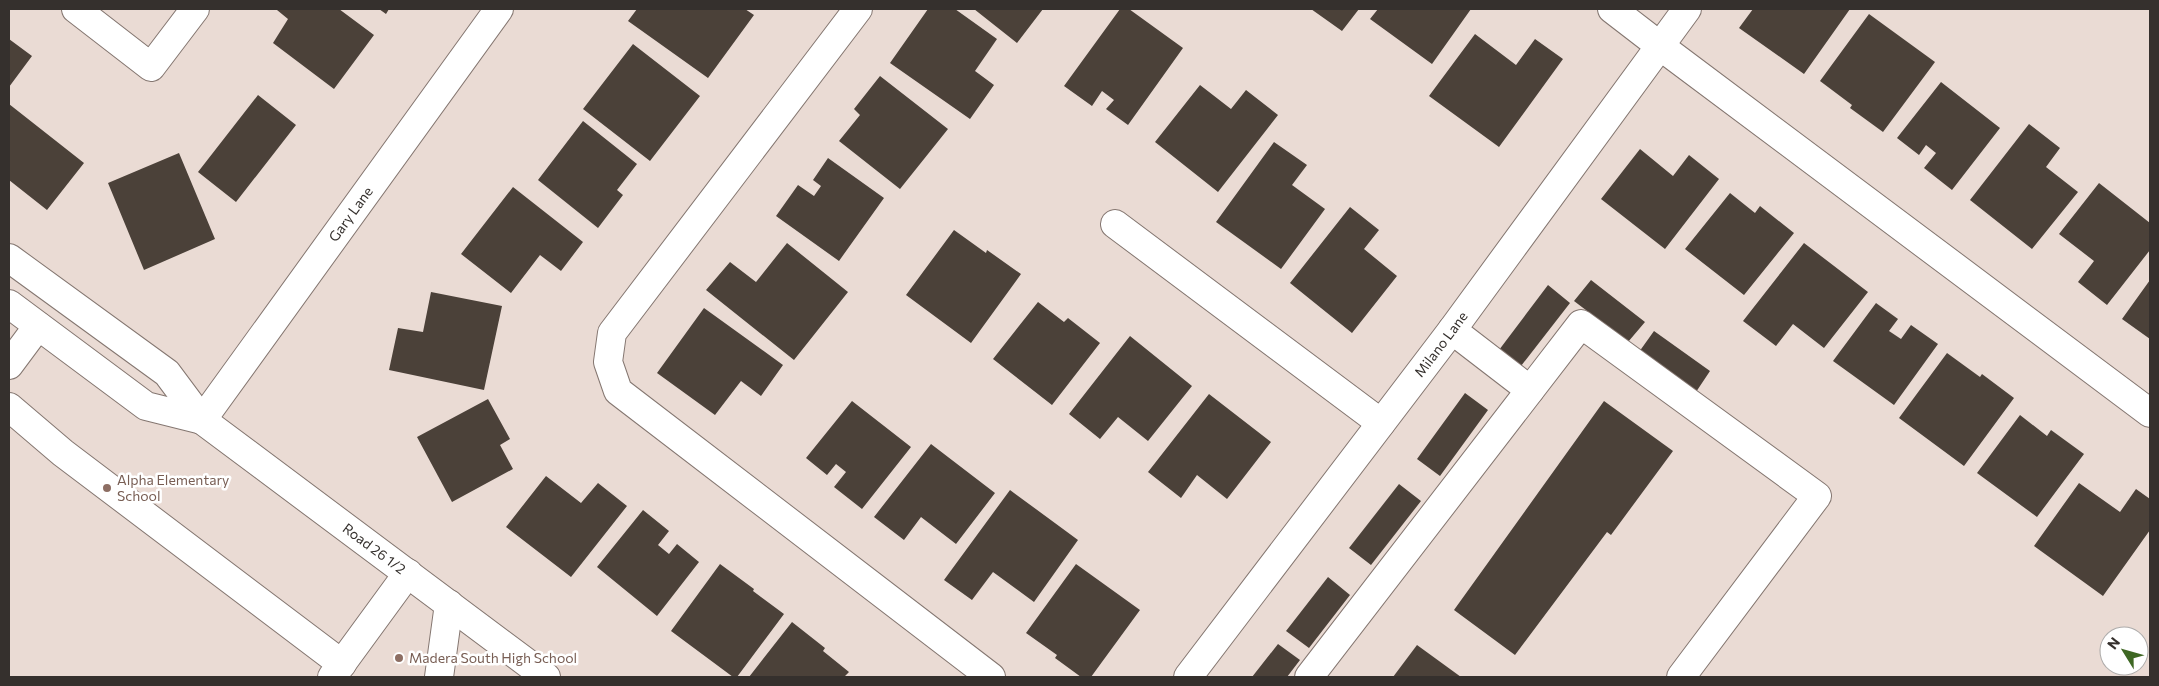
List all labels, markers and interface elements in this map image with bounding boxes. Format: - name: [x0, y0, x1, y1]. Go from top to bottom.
- street label: Gary Lane: [325, 183, 376, 245]
- street label: Milano Lane: [1410, 308, 1471, 380]
- place label: Alpha Elementary School: [117, 471, 229, 504]
- marker: Alpha Elementary School: [101, 482, 113, 494]
- street label: Road 26 1/2: [340, 519, 410, 577]
- north arrow: [2099, 626, 2149, 676]
- text: N: [2103, 634, 2123, 652]
- place label: Madera South High School: [409, 649, 577, 666]
- marker: Madera South High School: [393, 652, 405, 664]

